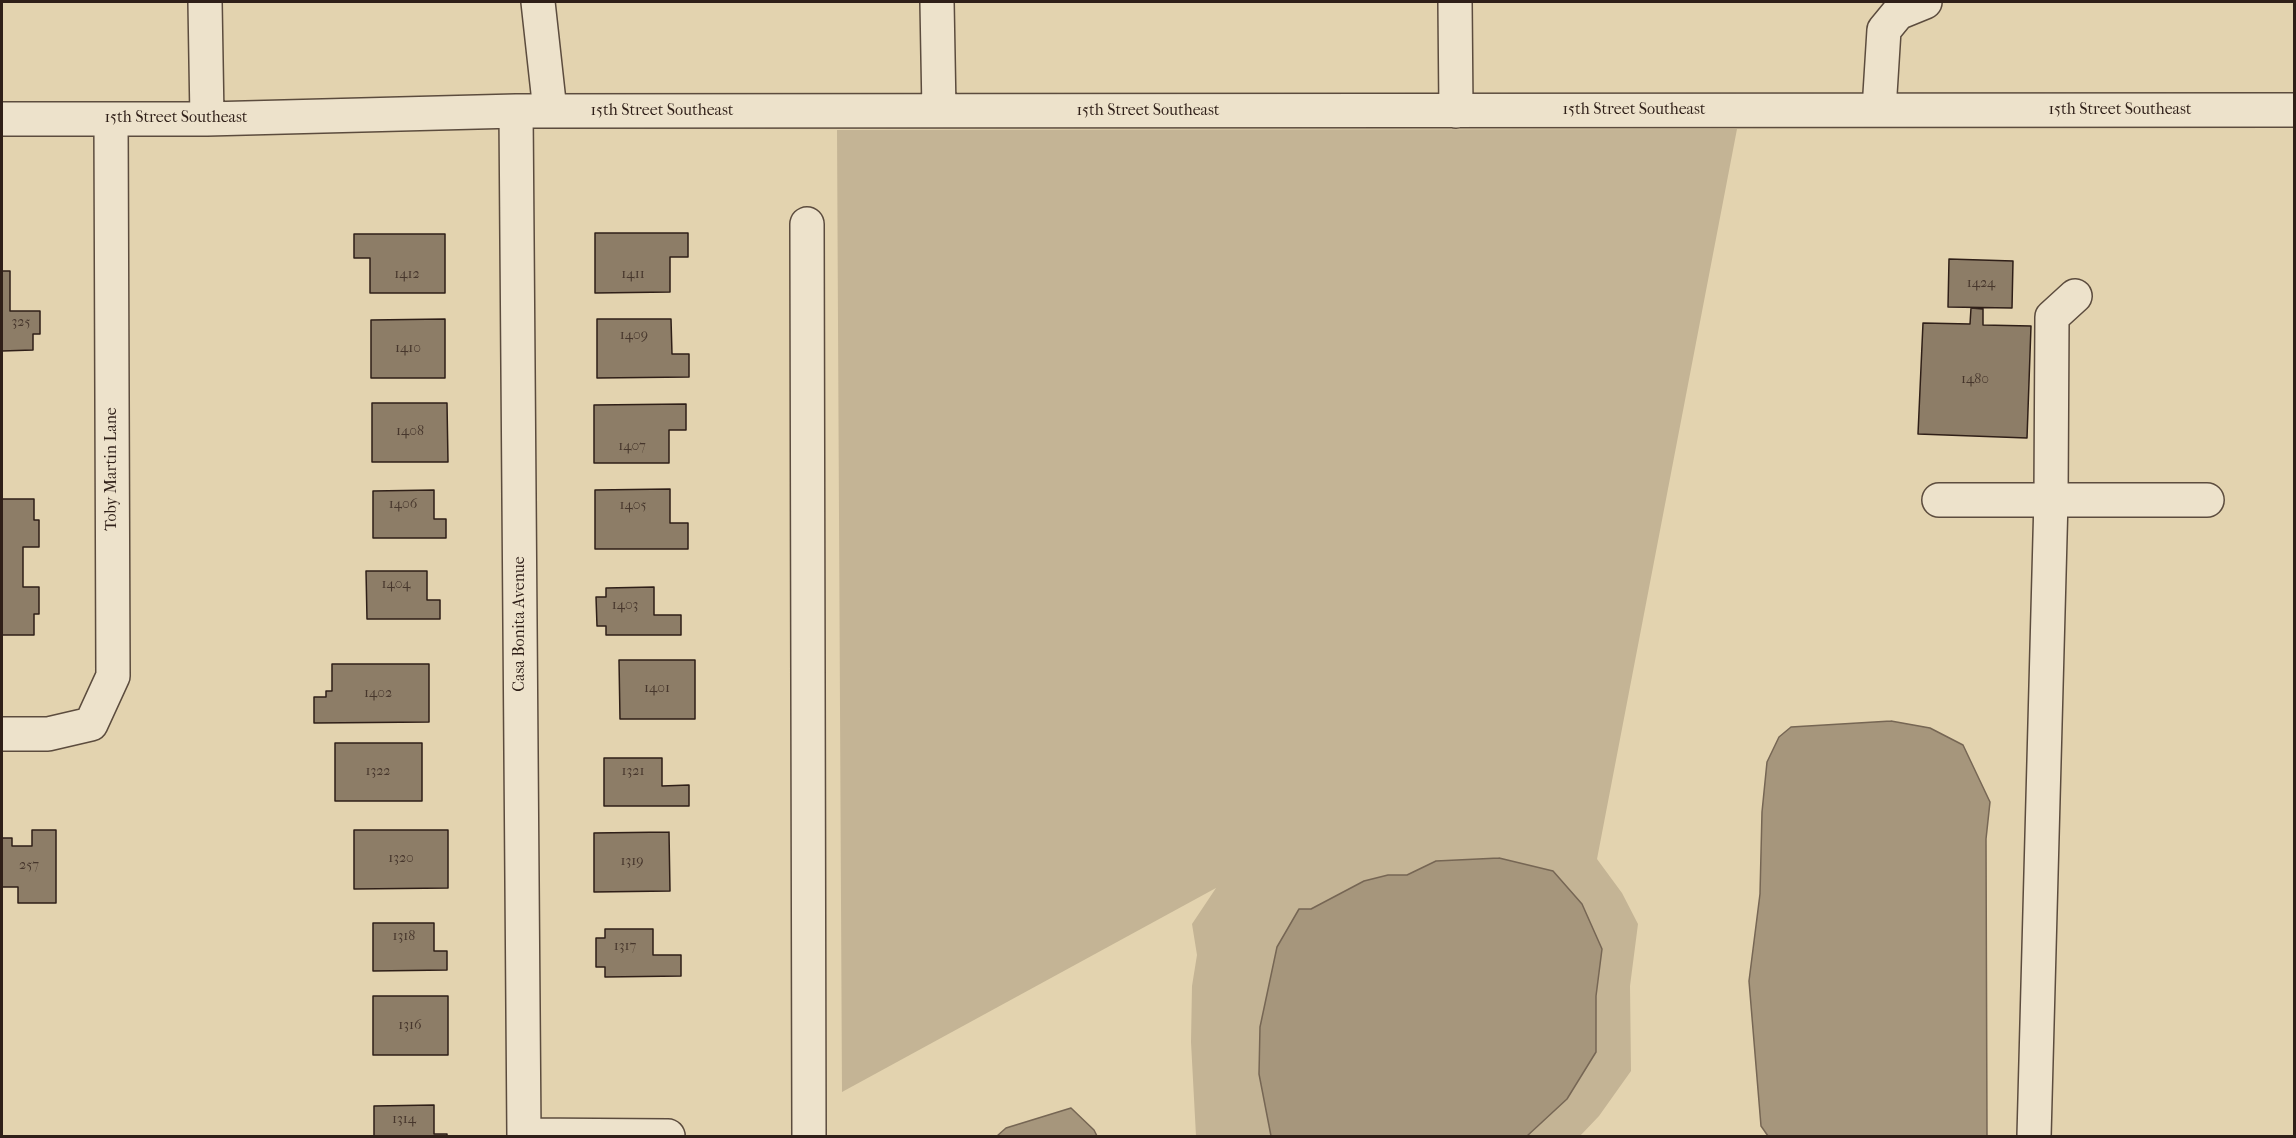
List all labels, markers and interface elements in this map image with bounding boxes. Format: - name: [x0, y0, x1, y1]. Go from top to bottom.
- street label: 15th Street Southeast: [1562, 100, 1706, 120]
- street label: 15th Street Southeast: [2048, 100, 2192, 120]
- street label: 15th Street Southeast: [590, 101, 734, 121]
- street label: 15th Street Southeast: [1076, 101, 1220, 121]
- street label: 15th Street Southeast: [104, 108, 248, 128]
- house number: 1412: [394, 267, 420, 283]
- house number: 1411: [621, 267, 645, 283]
- house number: 1424: [1967, 276, 1995, 292]
- house number: 325: [12, 315, 30, 331]
- house number: 1409: [620, 328, 648, 344]
- house number: 1410: [395, 341, 421, 357]
- house number: 1480: [1961, 372, 1989, 388]
- street label: Toby Martin Lane: [102, 407, 122, 531]
- house number: 1408: [396, 424, 424, 440]
- house number: 1407: [618, 439, 646, 455]
- house number: 1406: [389, 497, 417, 513]
- house number: 1405: [619, 498, 647, 514]
- street label: Casa Bonita Avenue: [510, 556, 530, 692]
- house number: 1404: [381, 577, 411, 593]
- house number: 1403: [612, 598, 638, 614]
- house number: 1401: [644, 681, 670, 697]
- house number: 1402: [364, 686, 392, 702]
- house number: 1322: [365, 764, 391, 780]
- house number: 1321: [622, 764, 644, 780]
- house number: 1320: [388, 851, 414, 867]
- house number: 1319: [620, 854, 644, 870]
- house number: 257: [19, 858, 39, 874]
- house number: 1318: [393, 929, 415, 945]
- house number: 1317: [614, 939, 636, 955]
- house number: 1316: [398, 1018, 422, 1034]
- house number: 1314: [392, 1112, 416, 1128]

